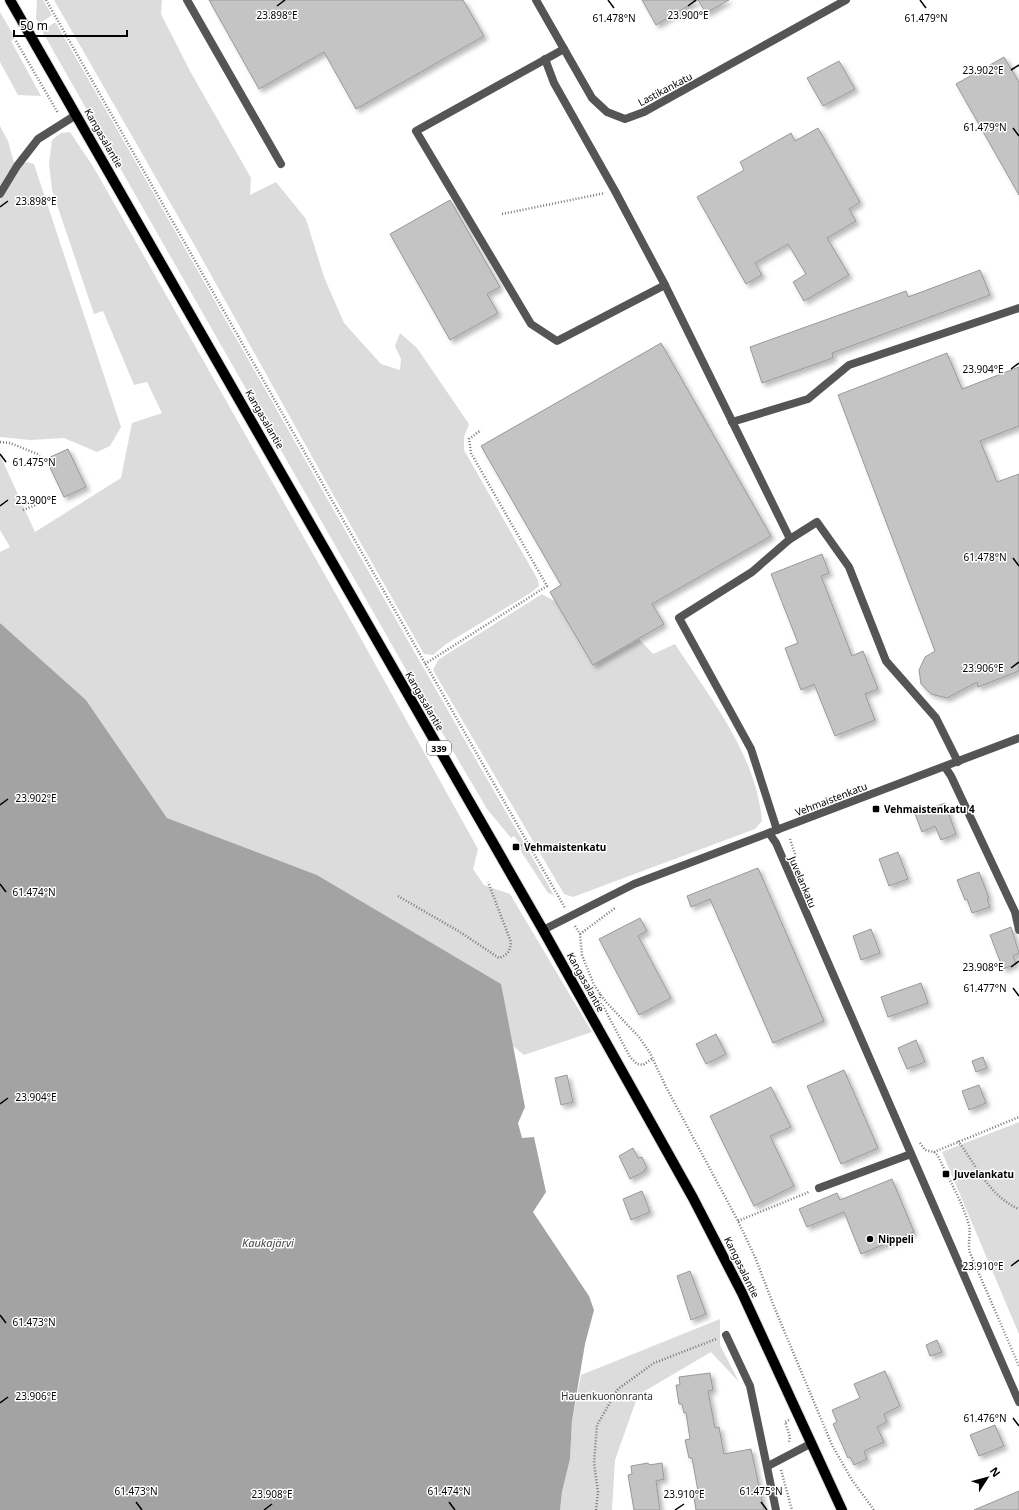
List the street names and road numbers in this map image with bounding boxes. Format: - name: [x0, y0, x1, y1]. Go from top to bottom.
- street label: Lastikankatu: [635, 69, 695, 109]
- street label: Kangasalantie: [81, 106, 127, 171]
- street label: Kangasalantie: [242, 387, 288, 452]
- street label: Kangasalantie: [402, 669, 448, 734]
- road number: 339: [427, 741, 451, 755]
- street label: Vehmaistenkatu: [793, 779, 869, 819]
- street label: Juvelankatu: [785, 853, 820, 910]
- street label: Kangasalantie: [564, 950, 608, 1015]
- street label: Kangasalantie: [721, 1234, 763, 1300]

